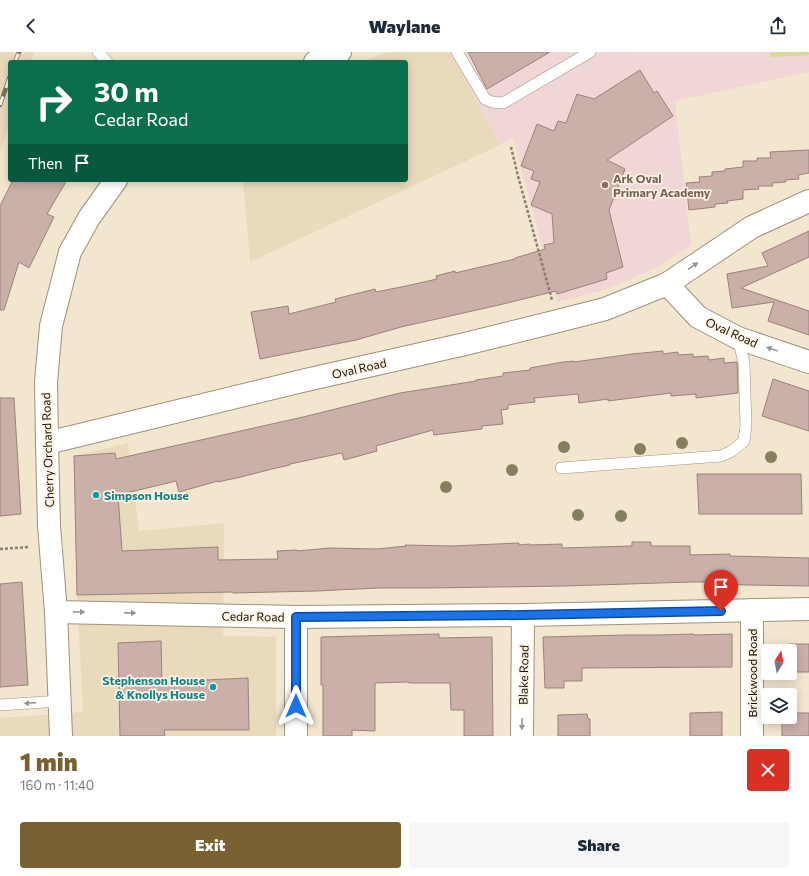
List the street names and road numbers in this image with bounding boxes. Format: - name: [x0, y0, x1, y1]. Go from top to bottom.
- street label: Oval Road: [704, 314, 760, 350]
- street label: Oval Road: [330, 355, 388, 381]
- street label: Cherry Orchard Road: [38, 392, 56, 508]
- street label: Cedar Road: [221, 608, 285, 624]
- street label: Brickwood Road: [745, 628, 759, 718]
- street label: Blake Road: [515, 645, 531, 705]

